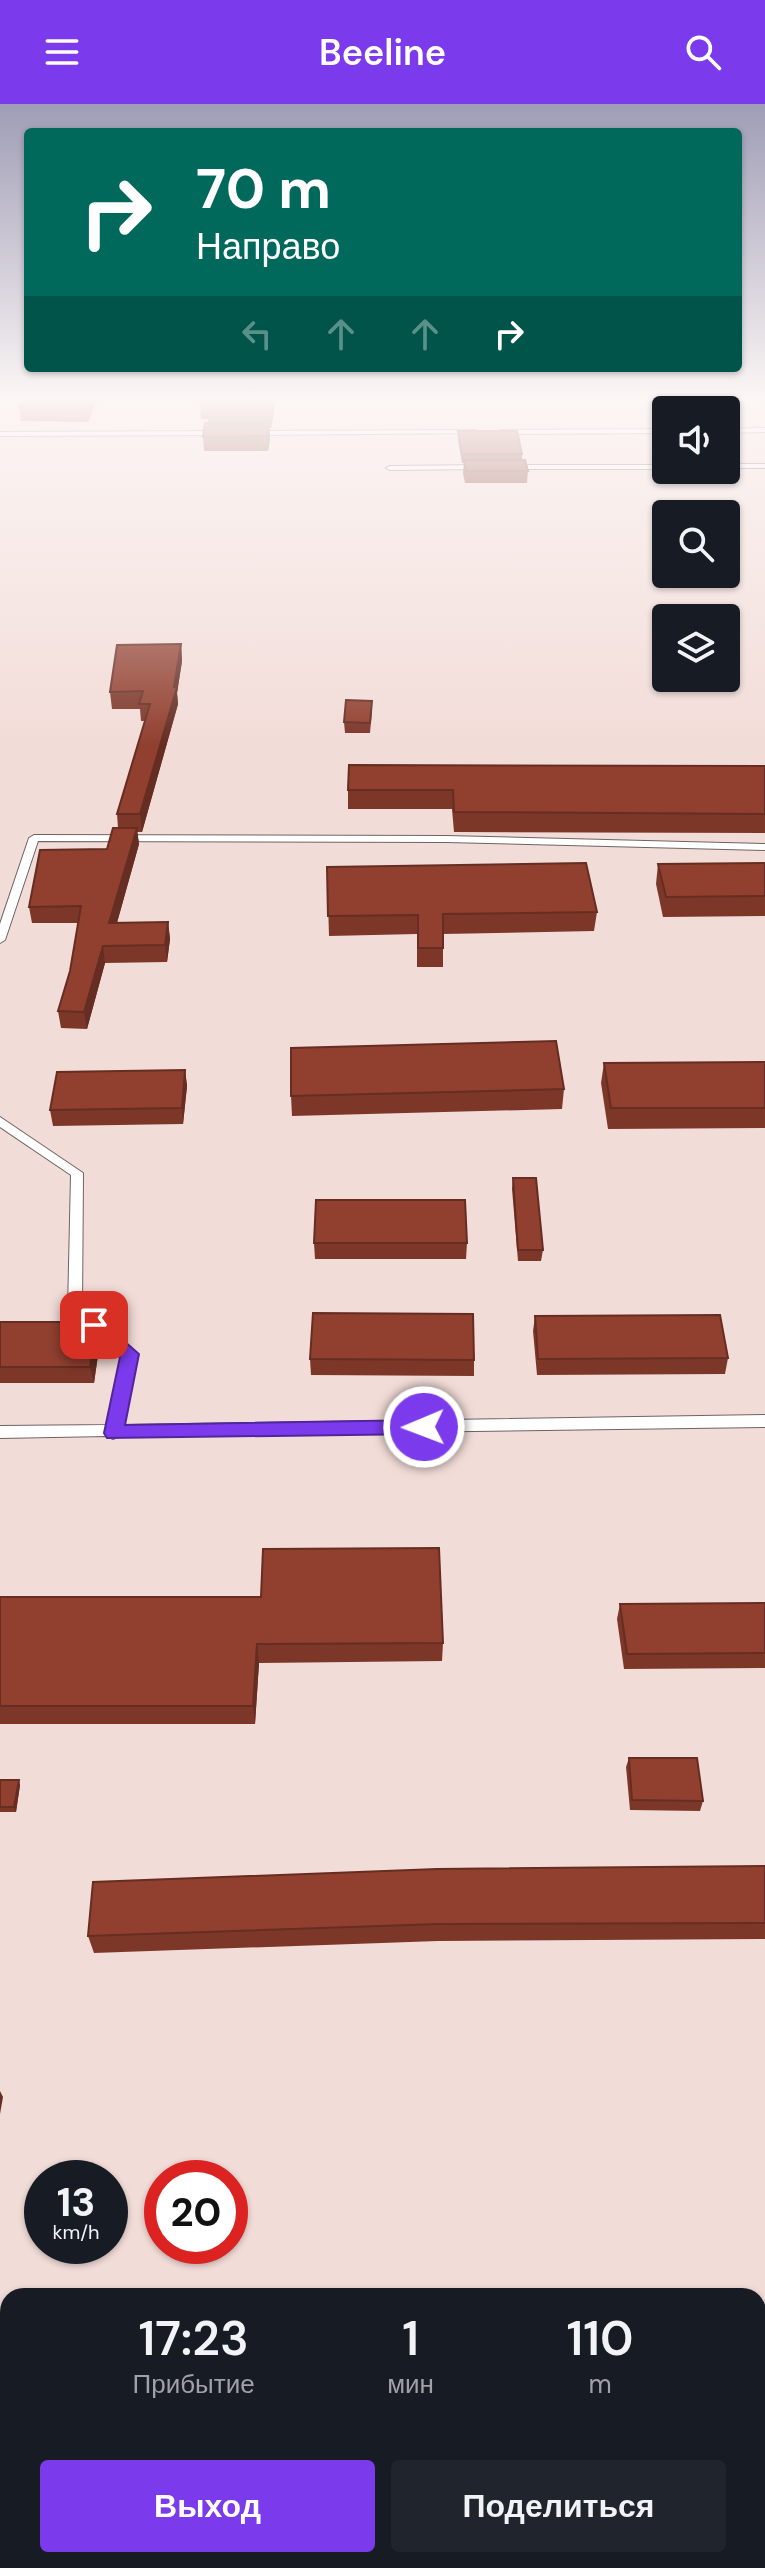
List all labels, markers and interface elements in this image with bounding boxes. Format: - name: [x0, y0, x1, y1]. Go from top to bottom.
- text: Beeline: [319, 29, 446, 76]
- icon: menu: [40, 30, 84, 74]
- icon: search: [681, 30, 725, 74]
- text: 70 m: [196, 152, 331, 225]
- icon: right: [64, 160, 168, 264]
- text: Направо: [196, 223, 340, 270]
- icon: left: [235, 312, 279, 356]
- icon: ahead: [319, 312, 363, 356]
- icon: ahead: [403, 312, 447, 356]
- icon: right: [487, 312, 531, 356]
- map controls: [652, 396, 740, 692]
- button: sound: [652, 396, 740, 484]
- button: search: [652, 500, 740, 588]
- button: layers: [652, 604, 740, 692]
- pin: [60, 1291, 128, 1359]
- icon: arrive: [72, 1303, 116, 1347]
- position arrow: [382, 1385, 466, 1469]
- speed limit sign: 20: [144, 2160, 248, 2264]
- text: 13: [57, 2176, 95, 2228]
- text: km/h: [52, 2219, 100, 2245]
- text: 17:23: [138, 2307, 249, 2370]
- text: 1: [402, 2307, 419, 2370]
- text: 110: [567, 2307, 633, 2370]
- text: Прибытие: [133, 2367, 255, 2401]
- text: мин: [387, 2367, 434, 2401]
- text: m: [588, 2367, 612, 2401]
- button: Выход: [40, 2460, 375, 2552]
- button: Поделиться: [391, 2460, 726, 2552]

